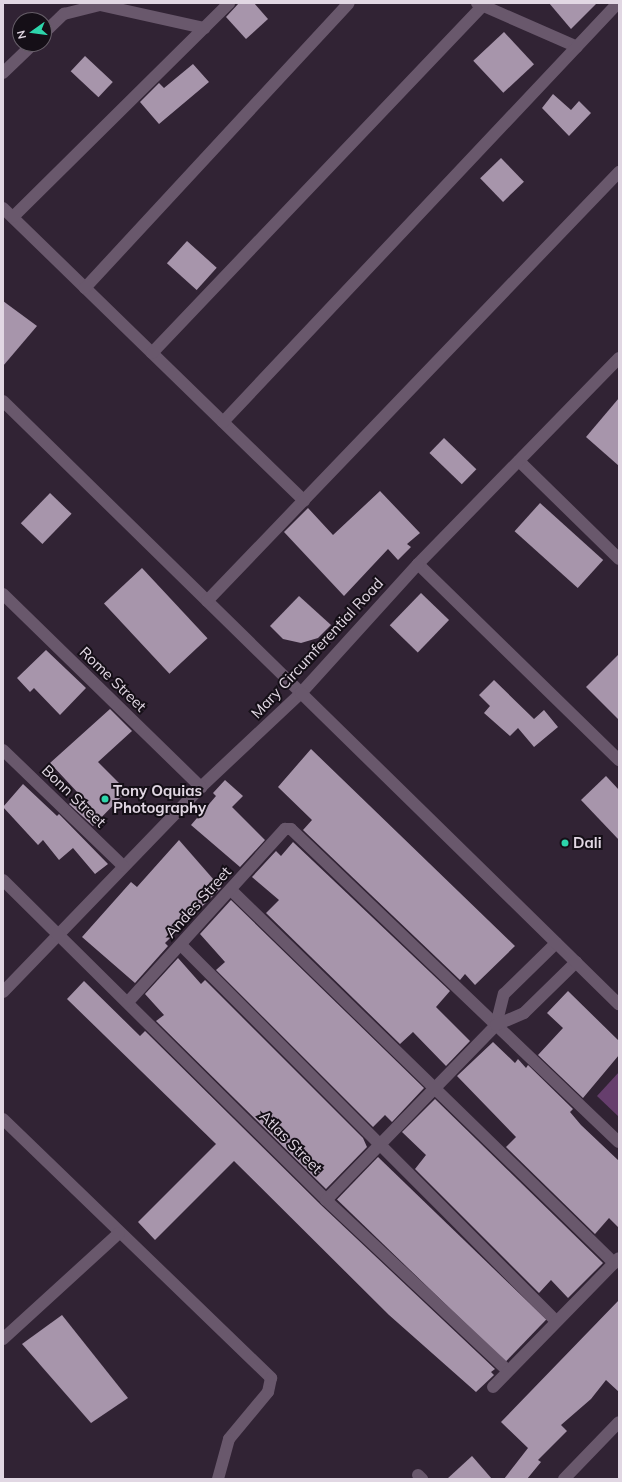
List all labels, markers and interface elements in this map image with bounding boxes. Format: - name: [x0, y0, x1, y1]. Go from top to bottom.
- north arrow: [12, 12, 52, 52]
- text: N: [14, 29, 29, 40]
- street label: Mary Circumferential Road: [247, 574, 387, 722]
- street label: Rome Street: [76, 643, 150, 715]
- street label: Bonn Street: [38, 761, 110, 831]
- place label: Tony Oquias Photography: [113, 781, 206, 816]
- marker: Tony Oquias Photography: [100, 794, 110, 804]
- place label: Dali: [573, 834, 602, 852]
- marker: Dali: [560, 838, 570, 848]
- street label: Andes Street: [161, 863, 235, 941]
- street label: Atlas Street: [256, 1107, 326, 1177]

